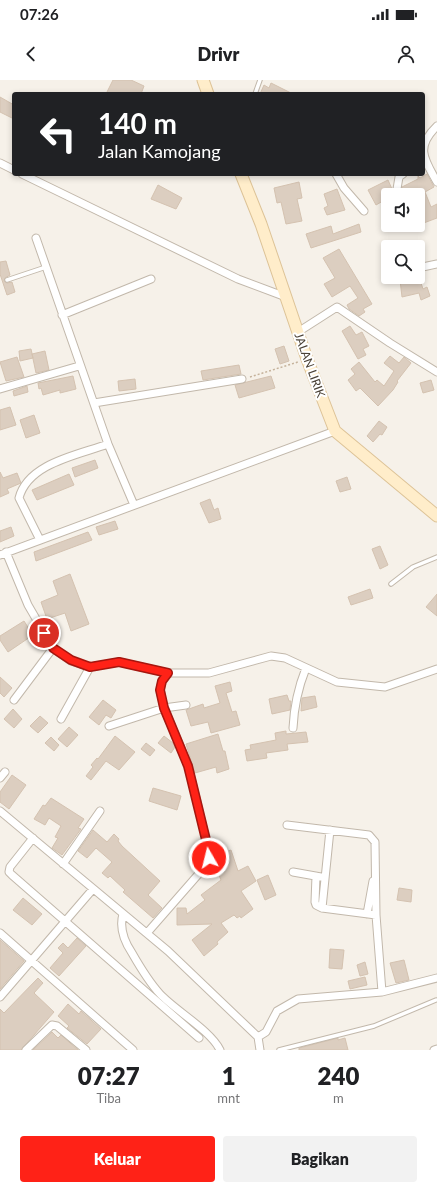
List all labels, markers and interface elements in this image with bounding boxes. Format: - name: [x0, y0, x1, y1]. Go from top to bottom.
- text: 07:26: [20, 5, 59, 23]
- icon: back: [20, 43, 42, 65]
- text: Drivr: [198, 43, 239, 65]
- icon: person: [395, 43, 417, 65]
- text: 140 m: [98, 106, 177, 140]
- icon: left: [32, 108, 84, 160]
- text: Jalan Kamojang: [98, 140, 221, 162]
- map controls: [381, 188, 425, 284]
- button: sound: [381, 188, 425, 232]
- button: search: [381, 240, 425, 284]
- street label: JALAN LIRIK: [291, 331, 329, 400]
- pin: [27, 616, 61, 650]
- icon: arrive: [33, 622, 55, 644]
- position arrow: [188, 837, 230, 879]
- text: 07:27: [78, 1061, 140, 1090]
- text: 1: [222, 1061, 236, 1090]
- text: 240: [318, 1061, 359, 1090]
- text: Tiba: [96, 1090, 121, 1106]
- text: mnt: [217, 1090, 240, 1106]
- text: m: [333, 1090, 344, 1106]
- button: Keluar: [20, 1136, 215, 1182]
- button: Bagikan: [223, 1136, 417, 1182]

